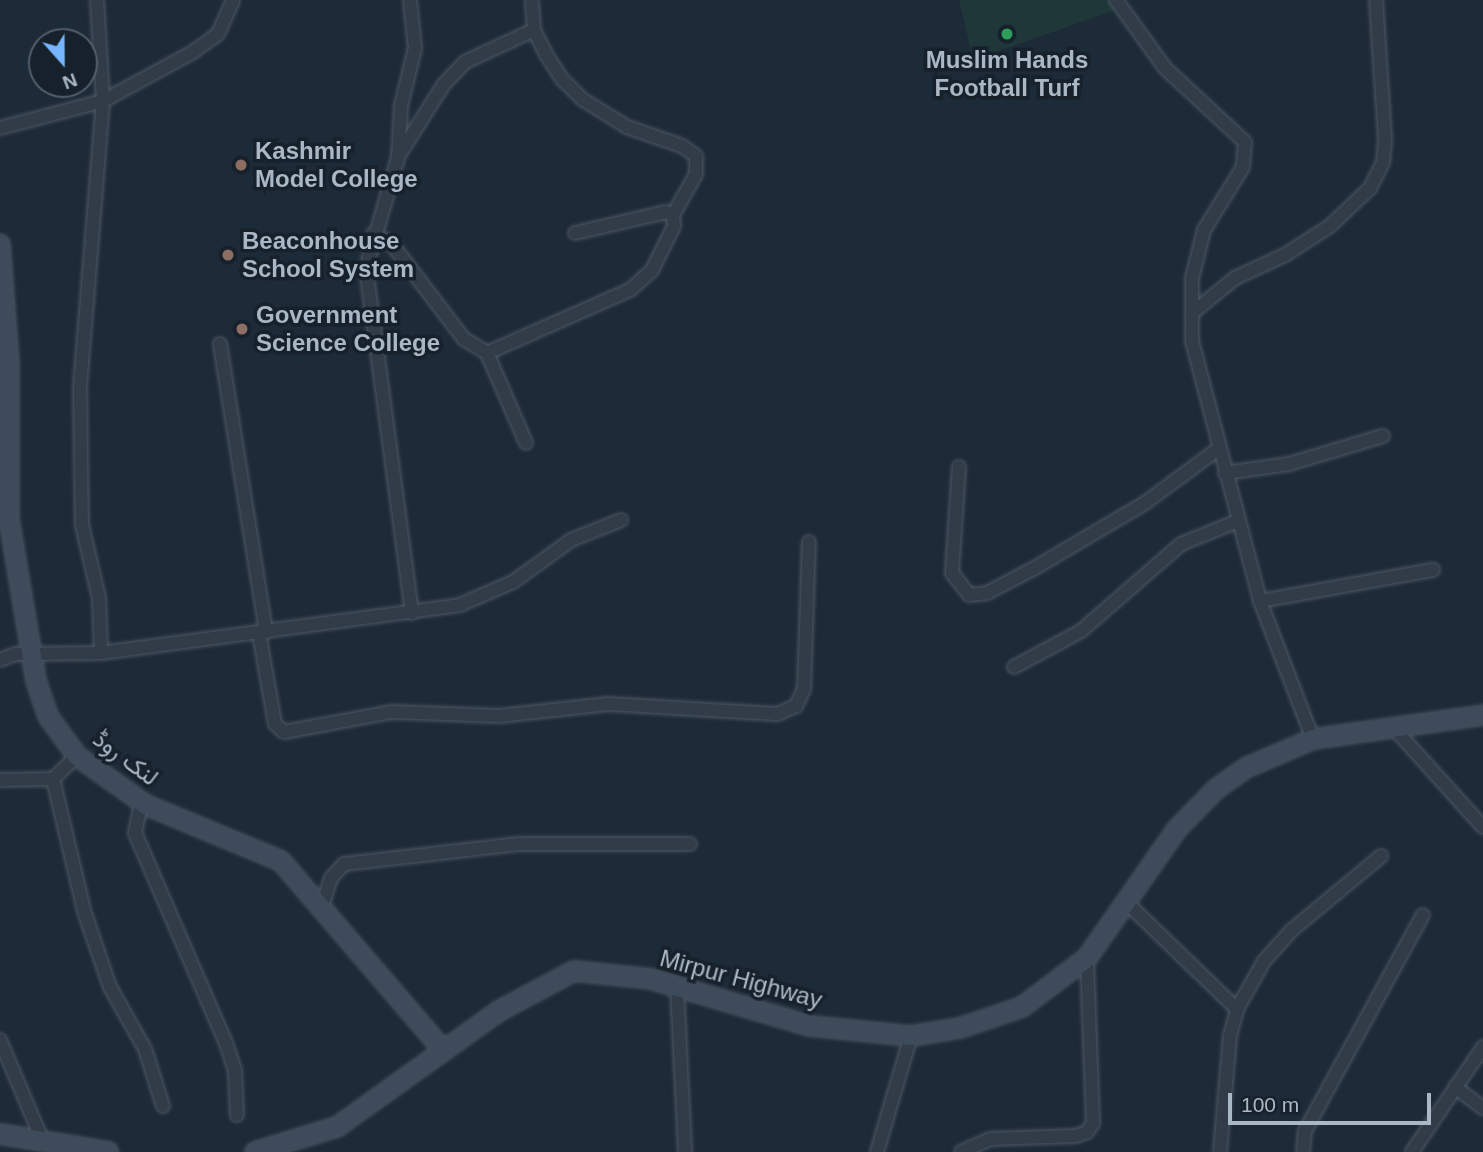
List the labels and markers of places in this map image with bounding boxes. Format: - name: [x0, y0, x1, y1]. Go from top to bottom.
- marker: Muslim Hands Football Turf: [999, 26, 1015, 42]
- place label: Muslim Hands Football Turf: [926, 46, 1088, 102]
- place label: Kashmir Model College: [255, 137, 418, 193]
- marker: Kashmir Model College: [233, 157, 249, 173]
- place label: Beaconhouse School System: [242, 227, 414, 283]
- marker: Beaconhouse School System: [220, 247, 236, 263]
- place label: Government Science College: [256, 301, 440, 357]
- marker: Government Science College: [234, 321, 250, 337]

